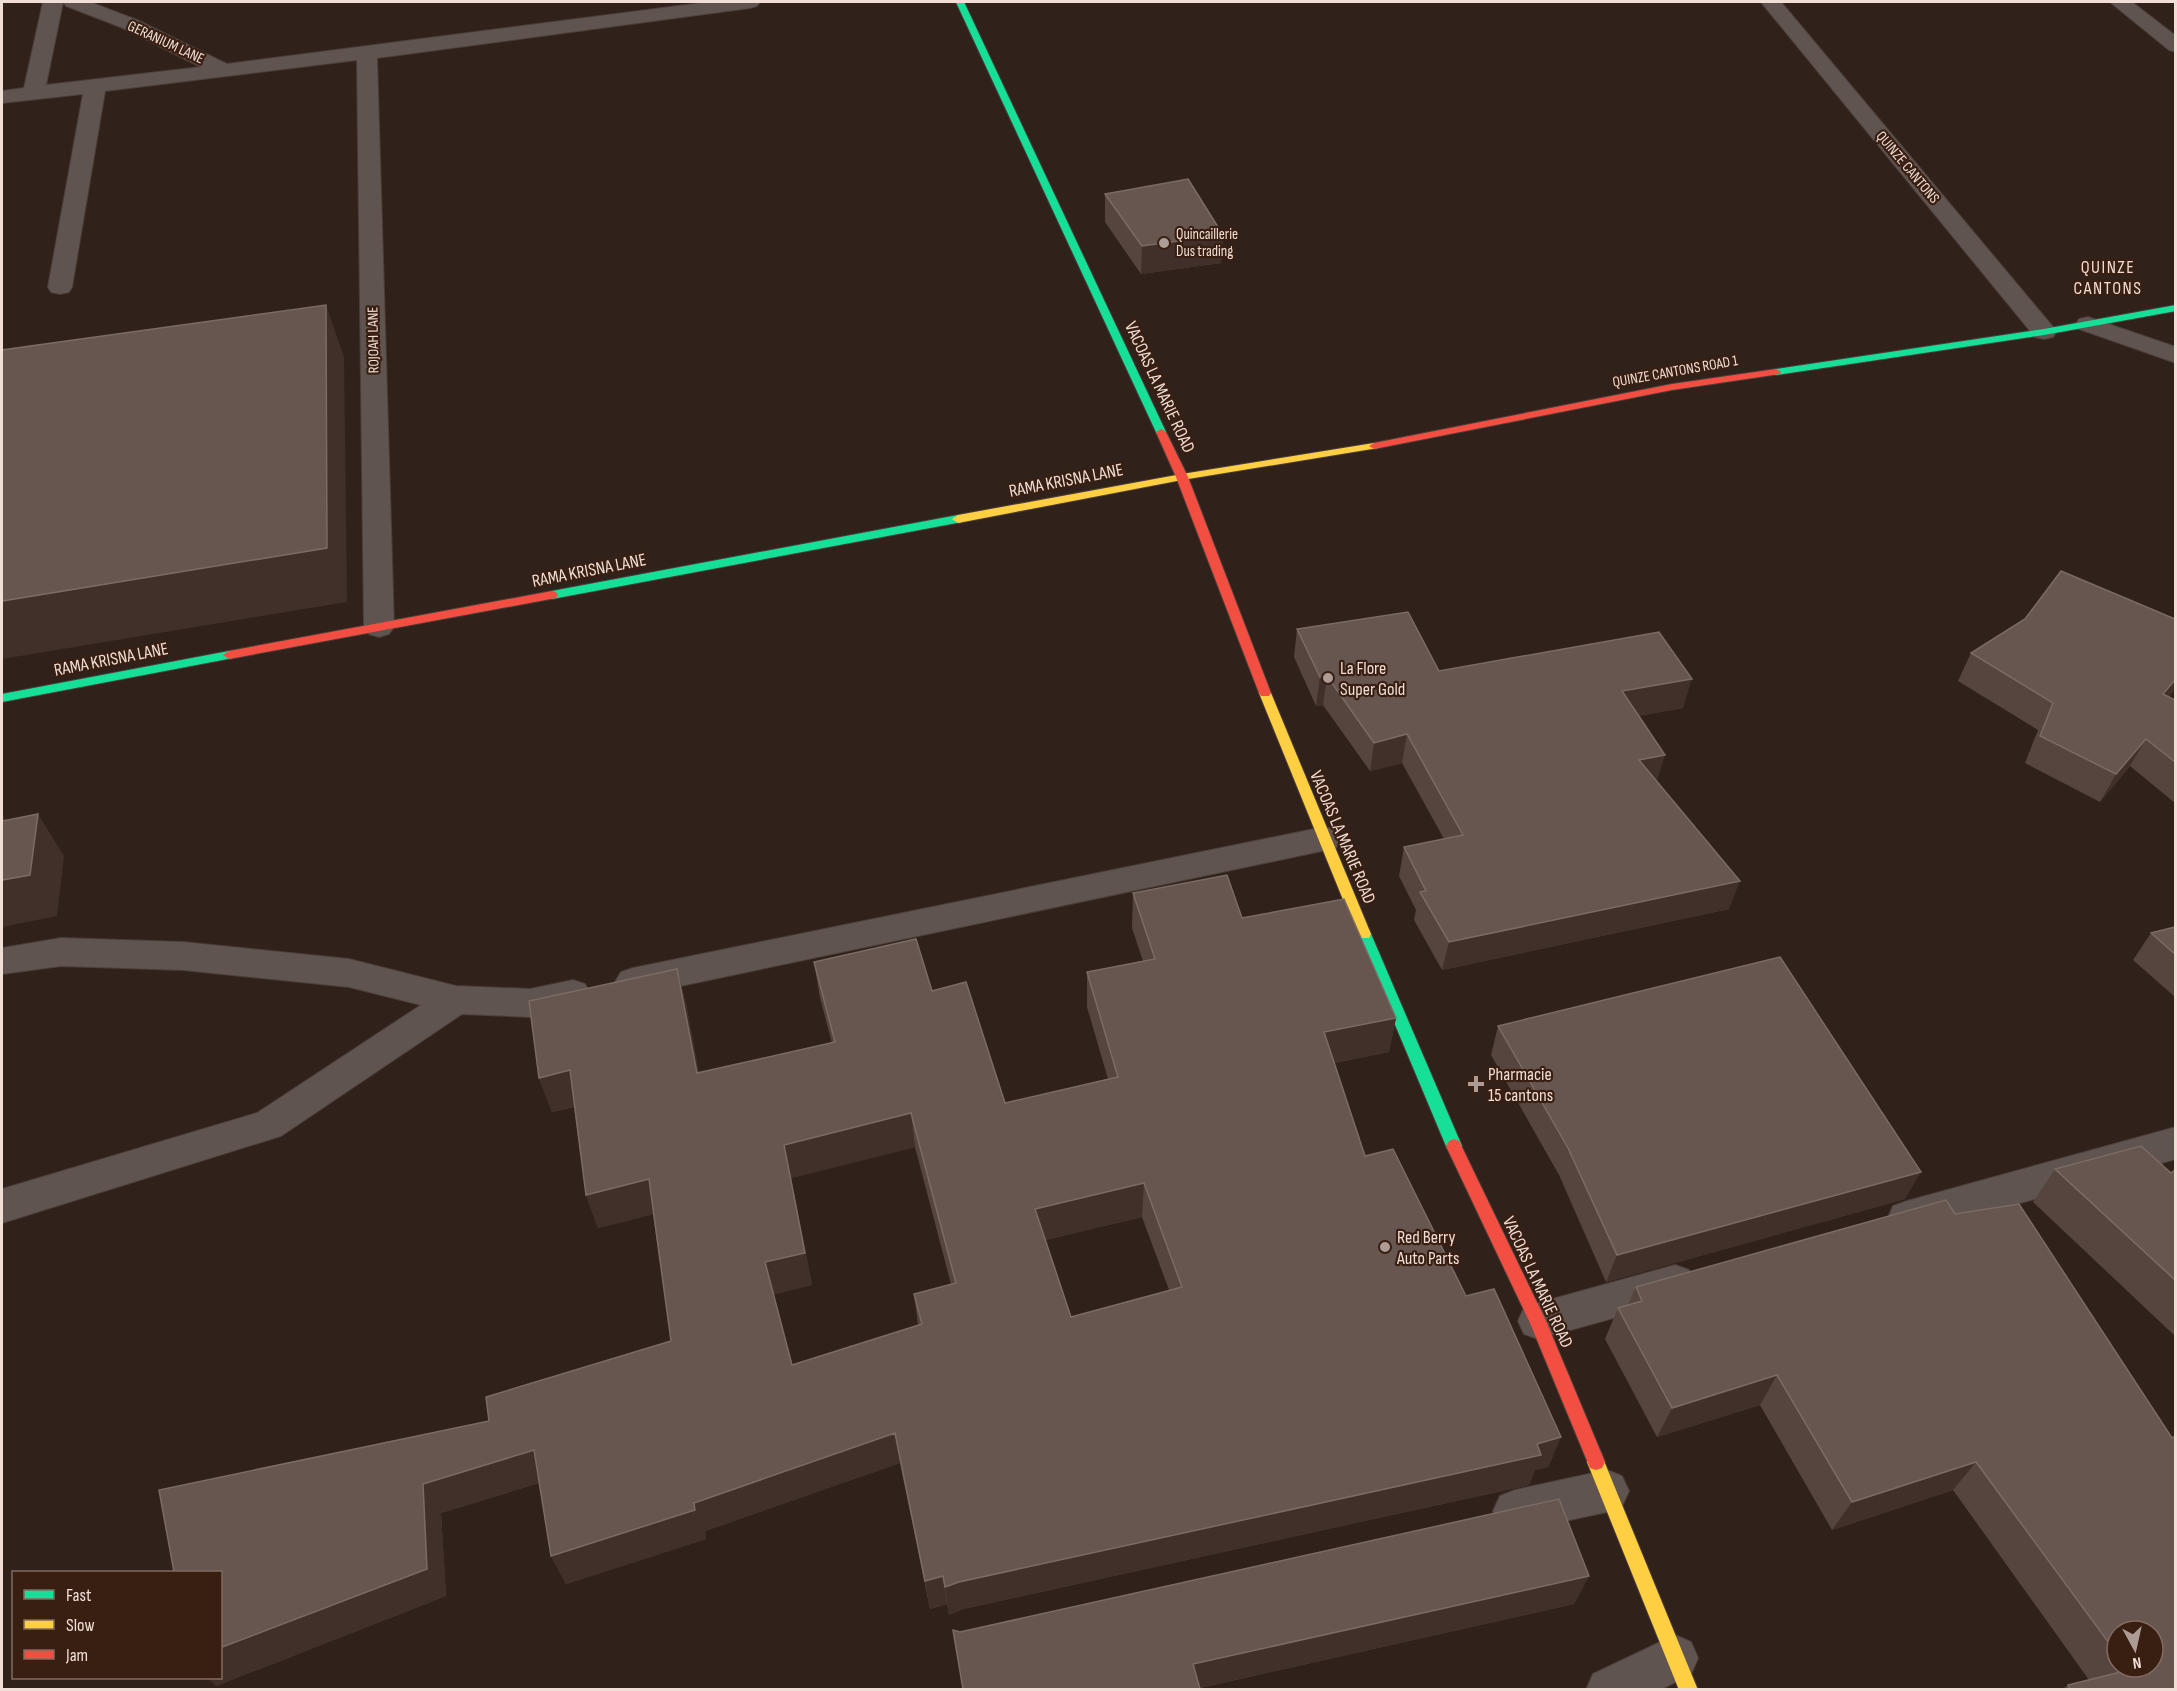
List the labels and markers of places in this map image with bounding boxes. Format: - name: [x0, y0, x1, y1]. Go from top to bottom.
- place label: Quincaillerie Dus trading: [1176, 225, 1238, 261]
- marker: Quincaillerie Dus trading: [1157, 236, 1171, 250]
- place label: La Flore Super Gold: [1340, 658, 1405, 700]
- marker: La Flore Super Gold: [1321, 671, 1335, 685]
- place label: Pharmacie 15 cantons: [1488, 1064, 1553, 1106]
- marker: Pharmacie 15 cantons: [1469, 1077, 1483, 1091]
- place label: Red Berry Auto Parts: [1396, 1227, 1459, 1269]
- marker: Red Berry Auto Parts: [1378, 1240, 1392, 1254]

